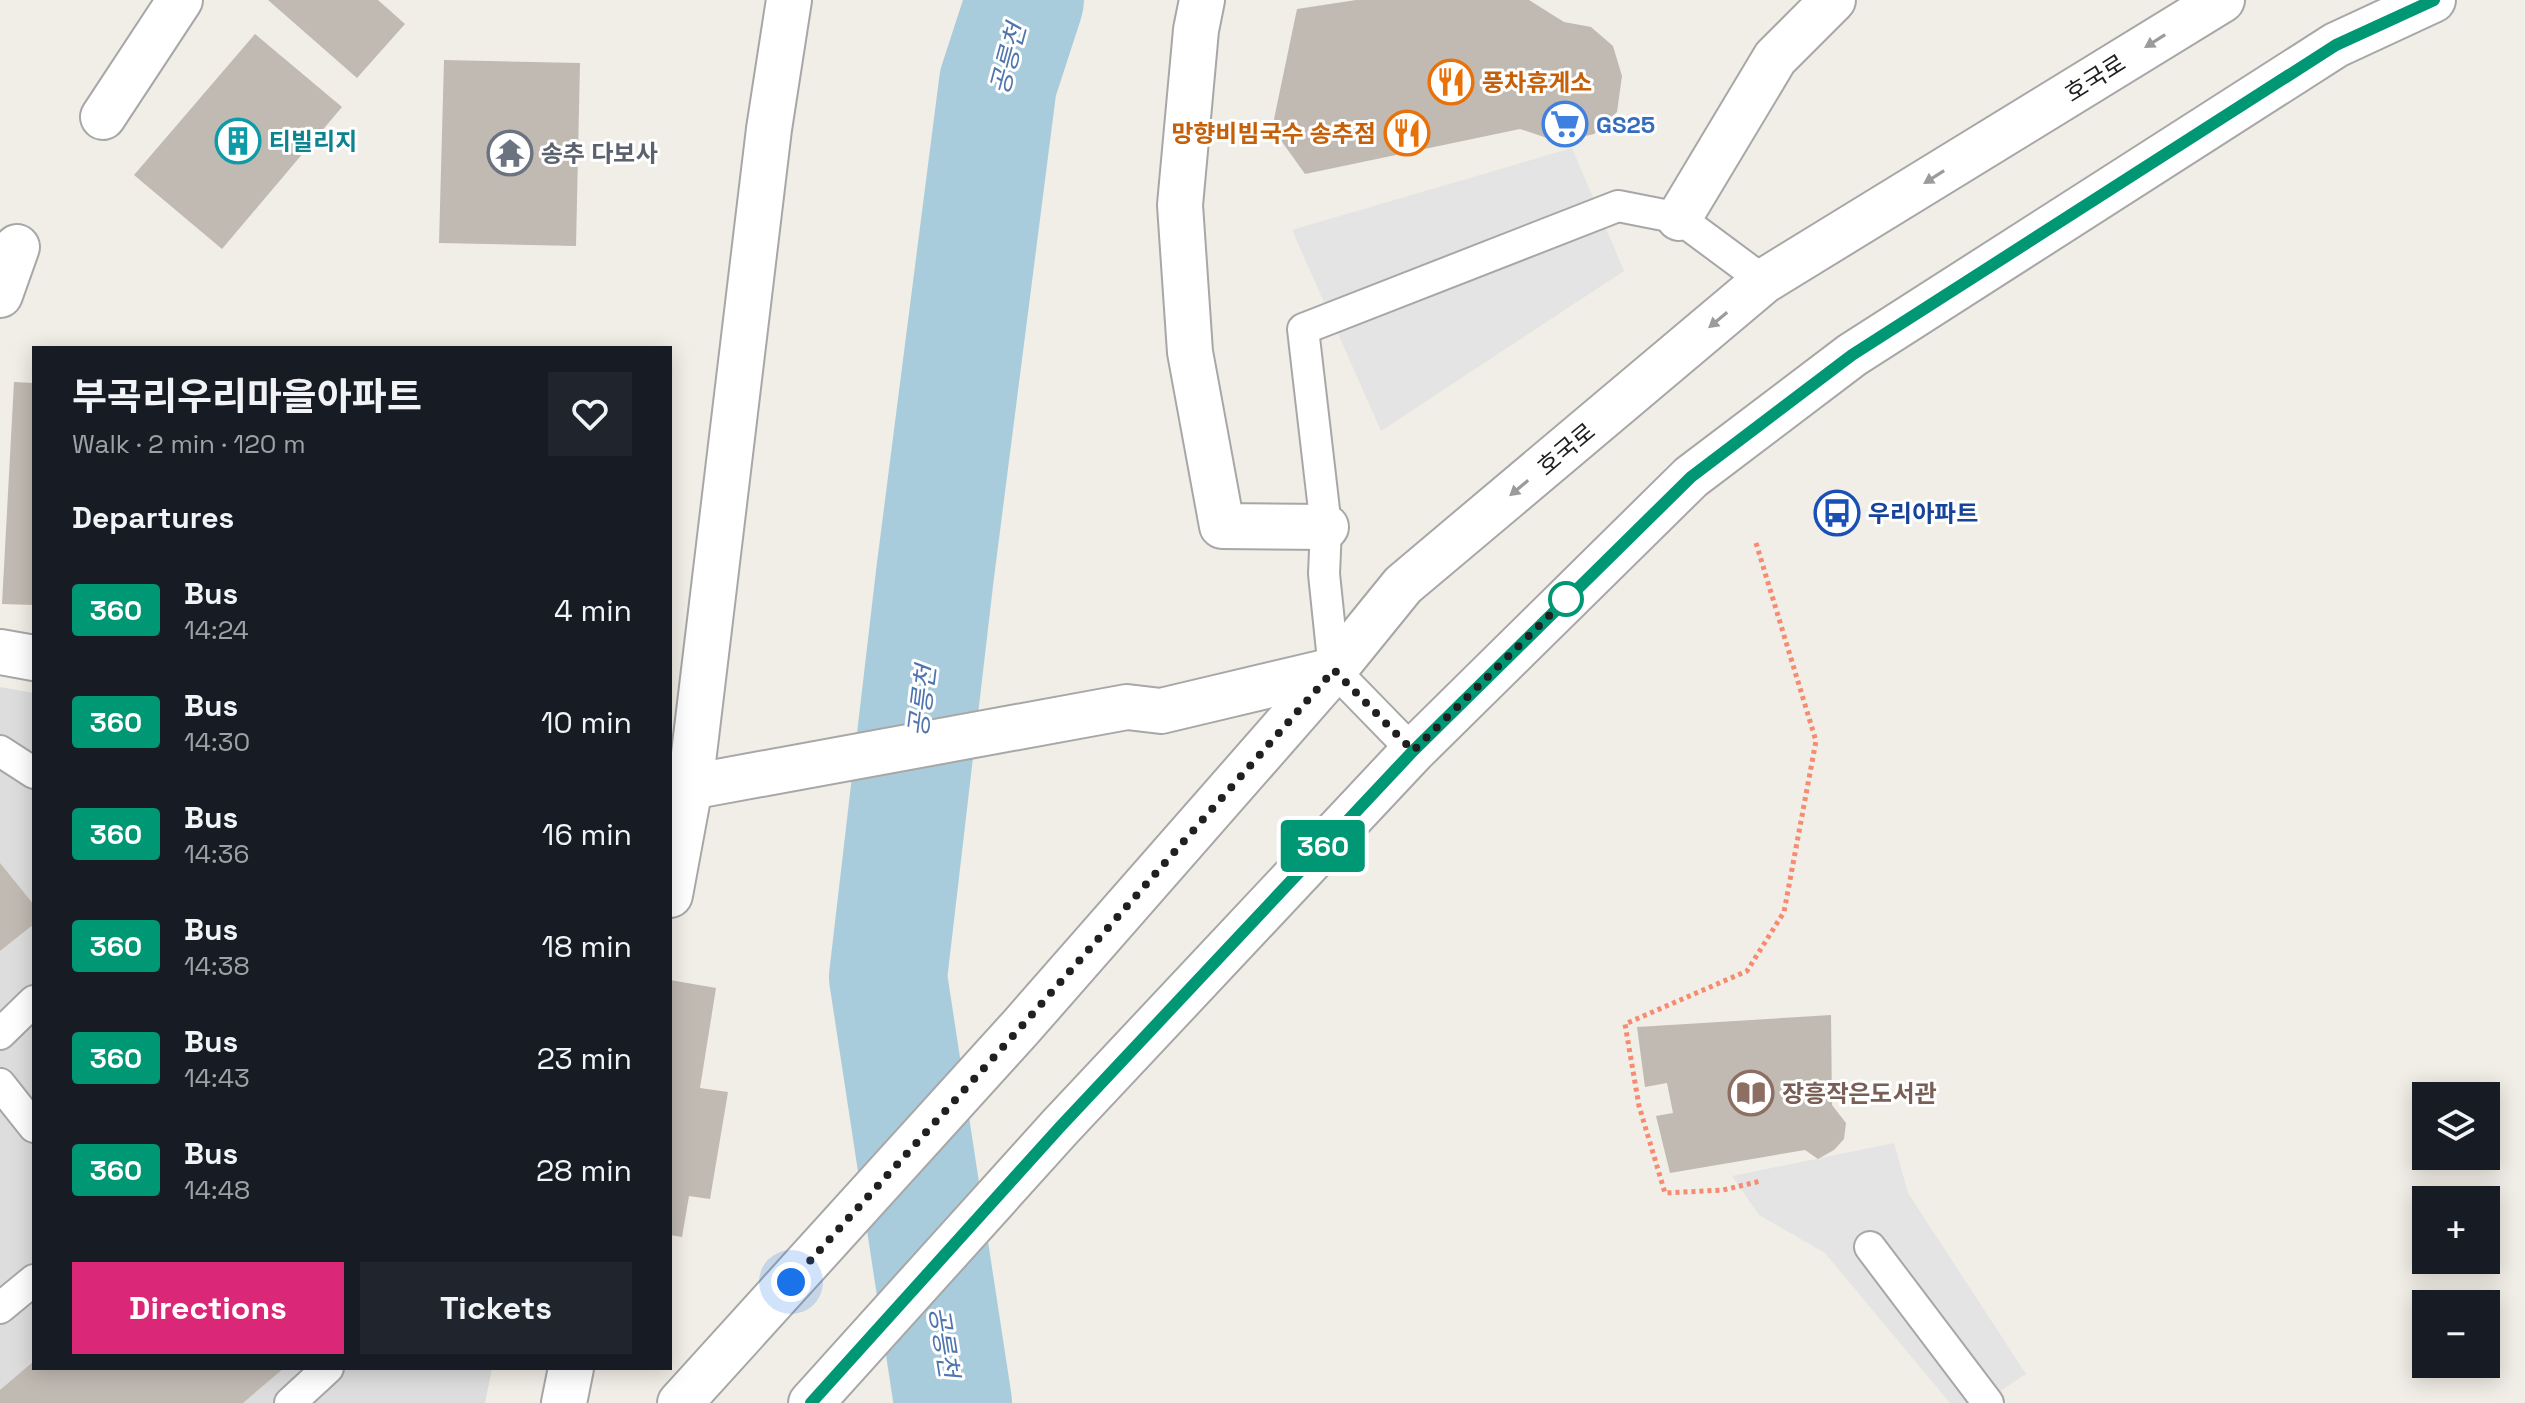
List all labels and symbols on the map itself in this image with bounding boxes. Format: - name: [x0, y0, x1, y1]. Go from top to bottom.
- water label: 공릉천: [982, 17, 1035, 98]
- one-way arrow: [2144, 33, 2166, 47]
- street label: 호국로: [2059, 47, 2131, 109]
- restaurant icon: 풍차휴게소: [1427, 58, 1475, 106]
- place label: 풍차휴게소: [1482, 67, 1592, 98]
- supermarket icon: GS25: [1541, 100, 1589, 148]
- restaurant icon: 망향비빔국수 송추점: [1383, 109, 1431, 157]
- place label: GS25: [1596, 109, 1655, 140]
- building icon: 티빌리지: [214, 117, 262, 165]
- place label: 망향비빔국수 송추점: [1171, 118, 1376, 149]
- place label: 티빌리지: [269, 126, 357, 157]
- temple icon: 송추 다보사: [486, 129, 534, 177]
- place label: 송추 다보사: [541, 138, 658, 169]
- one-way arrow: [1923, 169, 1945, 183]
- one-way arrow: [1708, 311, 1728, 328]
- street label: 호국로: [1531, 416, 1601, 482]
- one-way arrow: [1509, 479, 1529, 496]
- bus stop icon: 우리아파트: [1813, 489, 1861, 537]
- place label: 우리아파트: [1868, 498, 1978, 529]
- unlabelled marker: [1549, 582, 1583, 616]
- water label: 공릉천: [901, 660, 944, 739]
- line badge: 360: [1277, 820, 1369, 872]
- library icon: 장흥작은도서관: [1727, 1069, 1775, 1117]
- place label: 장흥작은도서관: [1782, 1078, 1937, 1109]
- your location: [771, 1262, 811, 1302]
- water label: 공릉천: [922, 1304, 967, 1383]

